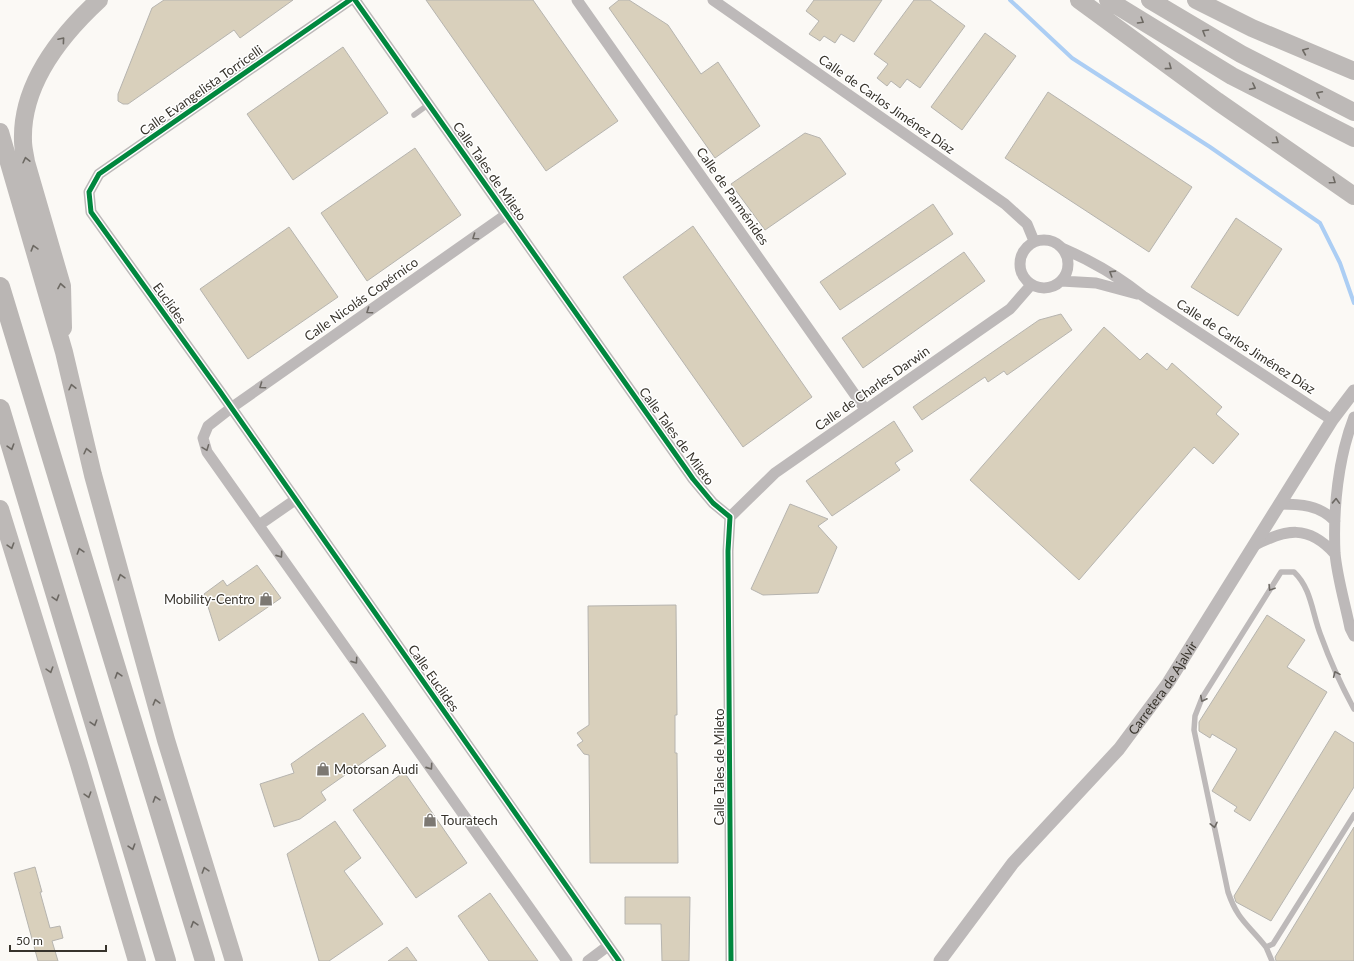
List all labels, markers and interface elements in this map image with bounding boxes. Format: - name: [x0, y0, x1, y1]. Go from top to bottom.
- one-way arrow: [1137, 16, 1144, 23]
- one-way arrow: [1202, 30, 1209, 37]
- one-way arrow: [57, 38, 64, 45]
- street label: Calle Evangelista Torricelli: [136, 41, 266, 139]
- one-way arrow: [1302, 47, 1309, 55]
- street label: Calle de Carlos Jiménez Díaz: [816, 51, 958, 157]
- one-way arrow: [1165, 62, 1172, 69]
- one-way arrow: [1248, 82, 1256, 90]
- one-way arrow: [1316, 92, 1323, 99]
- street label: Calle Tales de Mileto: [450, 118, 530, 224]
- one-way arrow: [1271, 136, 1278, 143]
- street label: Calle de Parménides: [693, 144, 773, 248]
- one-way arrow: [23, 157, 31, 164]
- one-way arrow: [1329, 176, 1336, 184]
- one-way arrow: [472, 232, 479, 240]
- one-way arrow: [30, 244, 39, 251]
- street label: Calle Nicolás Copérnico: [301, 254, 421, 344]
- one-way arrow: [1109, 270, 1116, 277]
- street label: Euclides: [150, 279, 190, 327]
- one-way arrow: [57, 282, 66, 289]
- street label: Calle de Carlos Jiménez Díaz: [1174, 295, 1319, 397]
- one-way arrow: [366, 306, 373, 313]
- street label: Calle de Charles Darwin: [812, 342, 932, 434]
- one-way arrow: [259, 381, 266, 389]
- one-way arrow: [68, 384, 77, 391]
- street label: Calle Tales de Mileto: [636, 384, 718, 488]
- one-way arrow: [6, 443, 15, 450]
- one-way arrow: [202, 445, 210, 452]
- one-way arrow: [83, 448, 92, 455]
- one-way arrow: [1332, 498, 1340, 504]
- one-way arrow: [7, 543, 15, 550]
- one-way arrow: [76, 547, 85, 554]
- one-way arrow: [275, 551, 283, 558]
- one-way arrow: [117, 573, 126, 580]
- one-way arrow: [1268, 584, 1276, 591]
- place label: Mobility-Centro: [164, 591, 255, 607]
- shop icon: Mobility-Centro: [258, 591, 274, 607]
- one-way arrow: [51, 595, 60, 602]
- street label: Carretera de Ajalvir: [1125, 638, 1200, 738]
- street label: Calle Euclides: [405, 641, 463, 715]
- one-way arrow: [350, 657, 357, 664]
- one-way arrow: [45, 667, 54, 674]
- one-way arrow: [1333, 671, 1341, 679]
- one-way arrow: [114, 672, 123, 679]
- one-way arrow: [1200, 695, 1207, 702]
- one-way arrow: [152, 699, 160, 705]
- street label: Calle Tales de Mileto: [711, 708, 727, 826]
- one-way arrow: [89, 719, 98, 726]
- shop icon: Motorsan Audi: [315, 761, 331, 777]
- place label: Motorsan Audi: [334, 761, 418, 777]
- one-way arrow: [425, 763, 432, 770]
- one-way arrow: [83, 791, 92, 798]
- one-way arrow: [152, 796, 161, 803]
- shop icon: Touratech: [422, 812, 438, 828]
- place label: Touratech: [441, 812, 498, 828]
- one-way arrow: [1209, 822, 1217, 828]
- one-way arrow: [127, 843, 136, 850]
- one-way arrow: [201, 867, 210, 874]
- one-way arrow: [190, 920, 199, 927]
- scale bar: [10, 927, 106, 953]
- text: 50 m: [16, 933, 43, 948]

